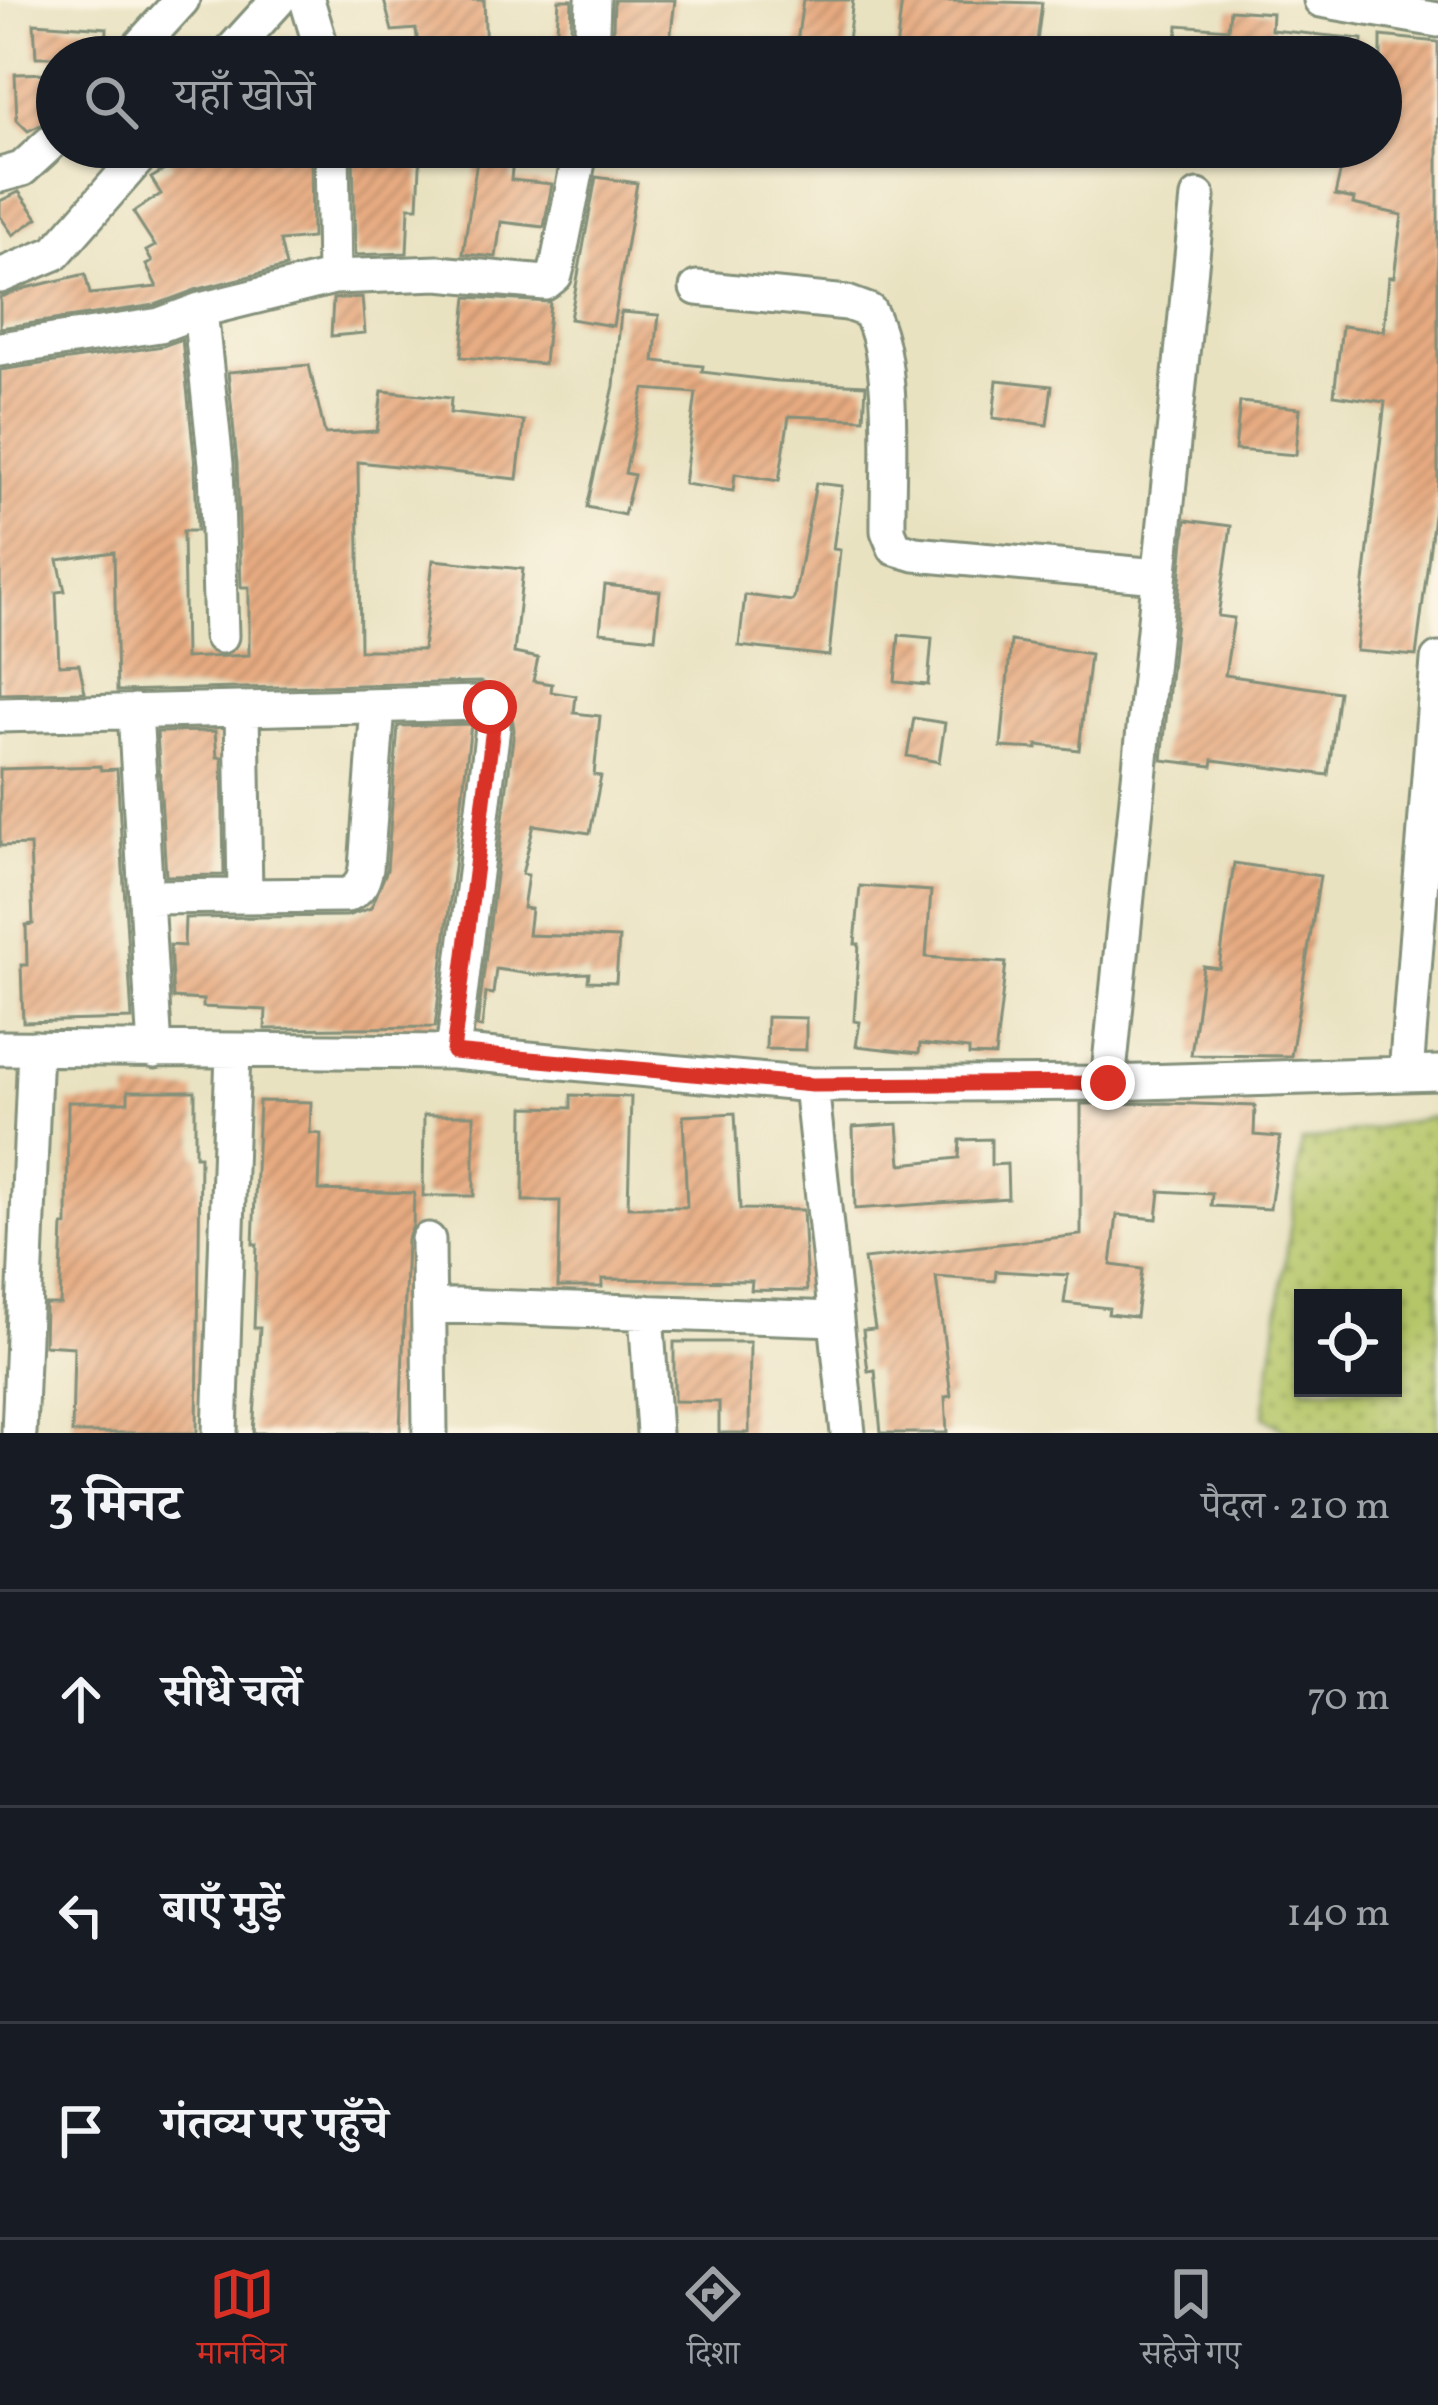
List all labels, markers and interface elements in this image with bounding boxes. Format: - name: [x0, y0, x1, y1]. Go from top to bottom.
- search box: [36, 36, 1402, 168]
- text: यहाँ खोजें: [174, 67, 315, 130]
- icon: search: [78, 69, 144, 135]
- route start: [463, 680, 517, 734]
- route end: [1081, 1056, 1135, 1110]
- map controls: [1294, 1289, 1402, 1397]
- button: locate: [1294, 1289, 1402, 1397]
- text: 3 मिनट: [48, 1471, 181, 1542]
- text: पैदल · 210 m: [1201, 1481, 1390, 1535]
- text: सीधे चलें: [162, 1663, 302, 1726]
- icon: ahead: [48, 1666, 114, 1732]
- text: 70 m: [1307, 1672, 1390, 1726]
- text: बाएँ मुड़ें: [162, 1879, 283, 1942]
- icon: left: [48, 1882, 114, 1948]
- text: 140 m: [1287, 1888, 1390, 1942]
- text: गंतव्य पर पहुँचे: [162, 2095, 388, 2158]
- icon: arrive: [48, 2098, 114, 2164]
- tab: मानचित्र: [197, 2261, 286, 2385]
- tab: दिशा: [680, 2261, 746, 2385]
- tab: सहेजे गए: [1141, 2261, 1241, 2385]

